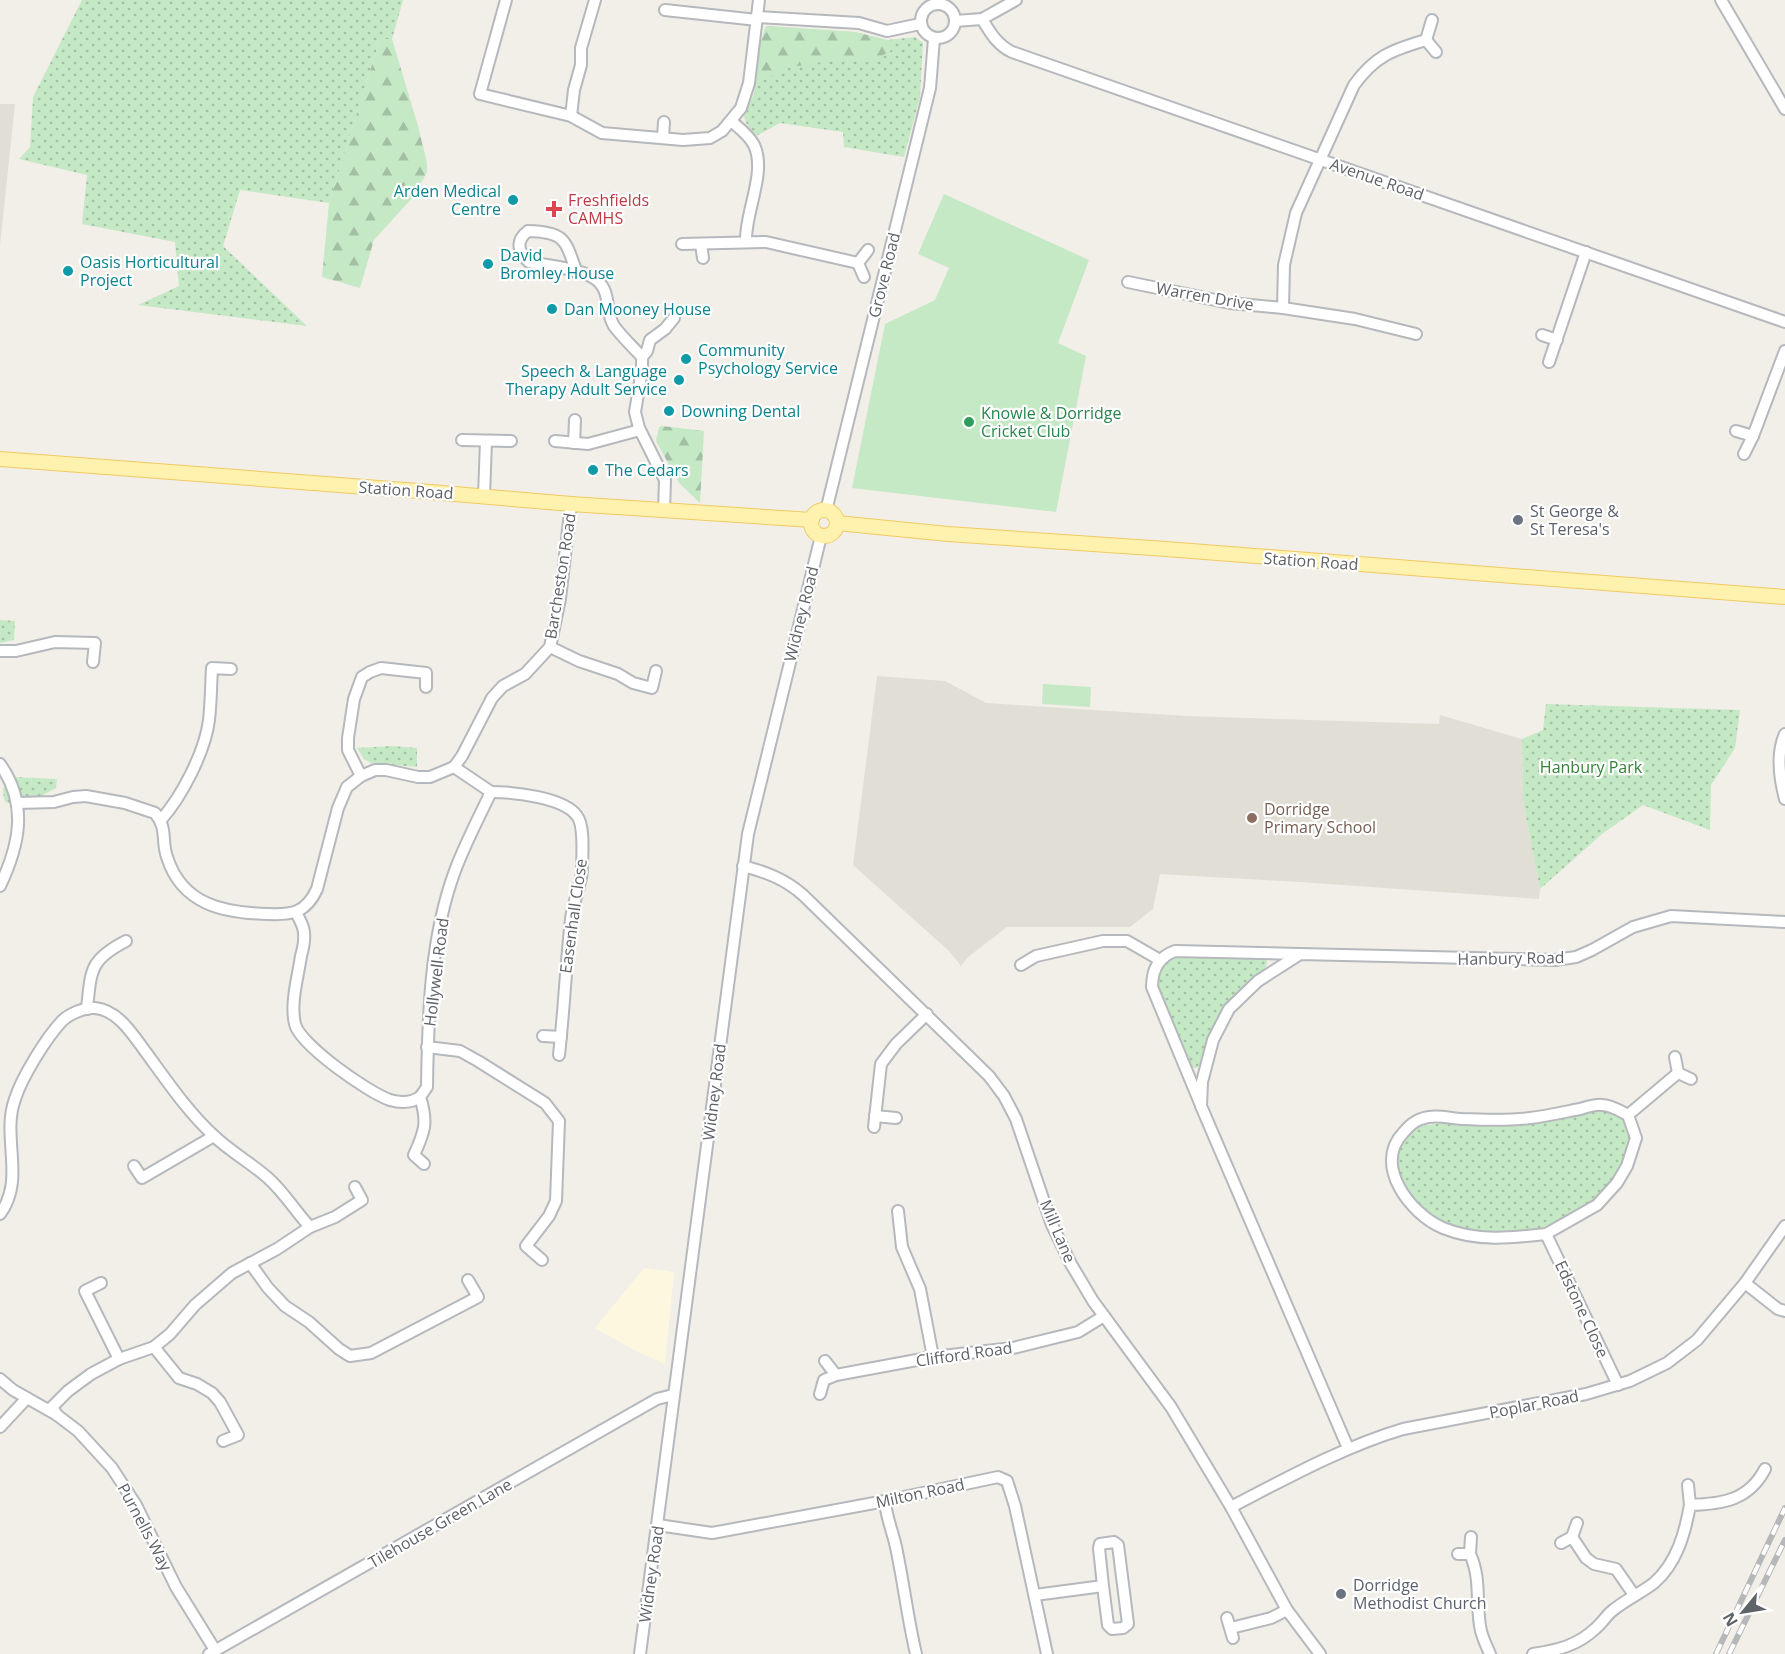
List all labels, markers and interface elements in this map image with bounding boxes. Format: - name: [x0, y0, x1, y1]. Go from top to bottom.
- street label: Avenue Road: [1327, 153, 1427, 205]
- place label: Arden Medical Centre: [394, 180, 501, 220]
- place label: Freshfields CAMHS: [568, 189, 649, 229]
- marker: Arden Medical Centre: [506, 193, 520, 207]
- marker: Freshfields CAMHS: [545, 200, 563, 218]
- street label: Grove Road: [863, 230, 905, 320]
- place label: David Bromley House: [500, 244, 614, 284]
- place label: Oasis Horticultural Project: [80, 251, 219, 291]
- marker: David Bromley House: [481, 257, 495, 271]
- marker: Oasis Horticultural Project: [61, 264, 75, 278]
- street label: Warren Drive: [1154, 277, 1256, 315]
- place label: Dan Mooney House: [564, 298, 711, 320]
- marker: Dan Mooney House: [545, 302, 559, 316]
- place label: Community Psychology Service: [698, 339, 838, 379]
- marker: Community Psychology Service: [679, 352, 693, 366]
- place label: Speech & Language Therapy Adult Service: [505, 360, 667, 400]
- marker: Speech & Language Therapy Adult Service: [672, 373, 686, 387]
- place label: Downing Dental: [681, 400, 800, 422]
- place label: Knowle & Dorridge Cricket Club: [981, 402, 1121, 442]
- marker: Downing Dental: [662, 404, 676, 418]
- marker: Knowle & Dorridge Cricket Club: [962, 415, 976, 429]
- place label: The Cedars: [605, 459, 689, 481]
- marker: The Cedars: [586, 463, 600, 477]
- street label: Station Road: [358, 476, 454, 504]
- place label: St George & St Teresa's: [1530, 500, 1619, 540]
- street label: Barcheston Road: [539, 511, 581, 641]
- marker: St George & St Teresa's: [1511, 513, 1525, 527]
- street label: Station Road: [1263, 547, 1359, 575]
- street label: Widney Road: [779, 564, 823, 664]
- park label: Hanbury Park: [1540, 756, 1643, 778]
- place label: Dorridge Primary School: [1264, 798, 1376, 838]
- marker: Dorridge Primary School: [1245, 811, 1259, 825]
- street label: Easenhall Close: [554, 857, 592, 975]
- street label: Hollywell Road: [418, 916, 454, 1028]
- street label: Hanbury Road: [1457, 946, 1565, 970]
- street label: Widney Road: [697, 1042, 731, 1142]
- street label: Mill Lane: [1035, 1196, 1081, 1266]
- street label: Edstone Close: [1550, 1257, 1614, 1361]
- street label: Clifford Road: [914, 1336, 1014, 1372]
- street label: Poplar Road: [1487, 1385, 1581, 1423]
- street label: Tilehouse Green Lane: [364, 1473, 516, 1573]
- street label: Milton Road: [874, 1473, 966, 1513]
- street label: Purnells Way: [113, 1479, 178, 1576]
- street label: Widney Road: [633, 1524, 669, 1624]
- place label: Dorridge Methodist Church: [1353, 1574, 1487, 1614]
- north arrow: [1713, 1582, 1773, 1642]
- marker: Dorridge Methodist Church: [1334, 1587, 1348, 1601]
- text: N: [1717, 1608, 1743, 1631]

